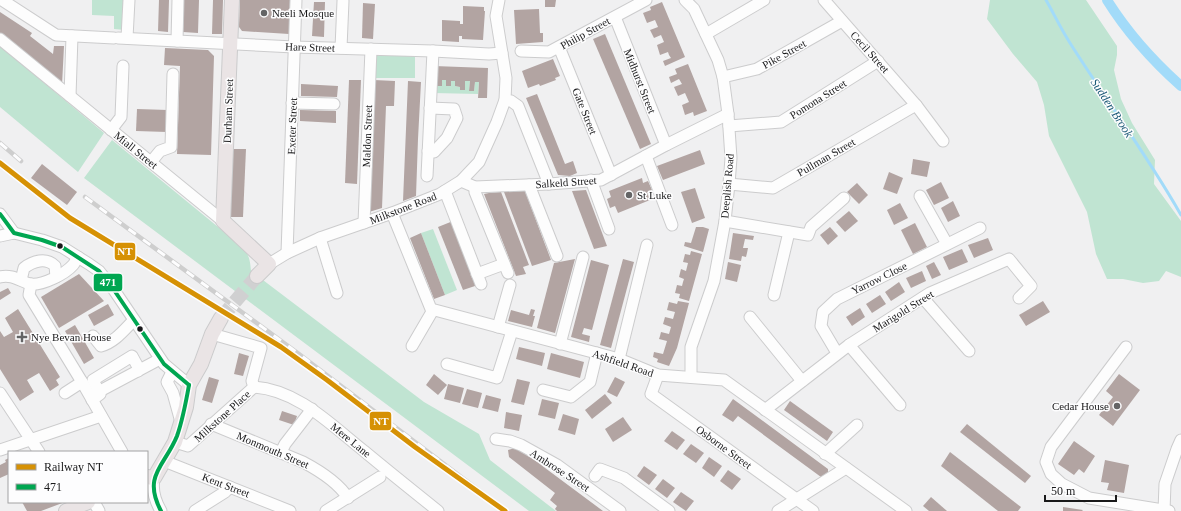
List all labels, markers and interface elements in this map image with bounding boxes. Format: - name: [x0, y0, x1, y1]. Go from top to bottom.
- place label: Neeli Mosque: [272, 7, 334, 19]
- marker: Neeli Mosque: [259, 8, 269, 18]
- street label: Philip Street: [558, 14, 612, 52]
- street label: Cecil Street: [848, 29, 892, 75]
- street label: Pike Street: [760, 37, 808, 71]
- street label: Hare Street: [285, 40, 335, 54]
- street label: Midhurst Street: [622, 47, 658, 115]
- water label: Sudden Brook: [1088, 76, 1137, 141]
- street label: Pomona Street: [787, 77, 849, 121]
- street label: Durham Street: [221, 79, 235, 143]
- street label: Gate Street: [570, 86, 600, 136]
- street label: Exeter Street: [285, 97, 299, 155]
- street label: Maldon Street: [360, 104, 374, 168]
- street label: Miall Street: [112, 129, 160, 171]
- street label: Pullman Street: [795, 136, 857, 178]
- street label: Deeplish Road: [718, 153, 736, 219]
- street label: Salkeld Street: [535, 174, 597, 190]
- place label: St Luke: [637, 189, 672, 201]
- street label: Milkstone Road: [368, 190, 439, 226]
- marker: St Luke: [624, 190, 634, 200]
- unlabelled marker: [55, 241, 65, 251]
- line badge: NT: [114, 242, 136, 261]
- text: NT: [117, 245, 133, 257]
- street label: Yarrow Close: [849, 259, 909, 297]
- line badge: 471: [93, 273, 123, 292]
- text: 471: [100, 276, 116, 288]
- street label: Marigold Street: [870, 288, 936, 334]
- unlabelled marker: [135, 324, 145, 334]
- marker: Nye Bevan House: [16, 331, 28, 343]
- place label: Nye Bevan House: [31, 331, 111, 343]
- street label: Ashfield Road: [591, 347, 656, 379]
- street label: Milkstone Place: [192, 388, 253, 444]
- place label: Cedar House: [1052, 400, 1109, 412]
- marker: Cedar House: [1112, 401, 1122, 411]
- line badge: NT: [369, 411, 392, 431]
- text: NT: [373, 415, 389, 427]
- street label: Mere Lane: [329, 420, 373, 460]
- street label: Osborne Street: [694, 423, 754, 471]
- street label: Monmouth Street: [235, 429, 311, 471]
- street label: Ambrose Street: [528, 446, 592, 494]
- legend: [8, 451, 148, 503]
- text: Railway NT: [44, 460, 104, 474]
- street label: Kent Street: [201, 470, 251, 500]
- scale bar: [1045, 477, 1116, 503]
- text: 471: [44, 480, 62, 494]
- text: 50 m: [1051, 484, 1076, 498]

